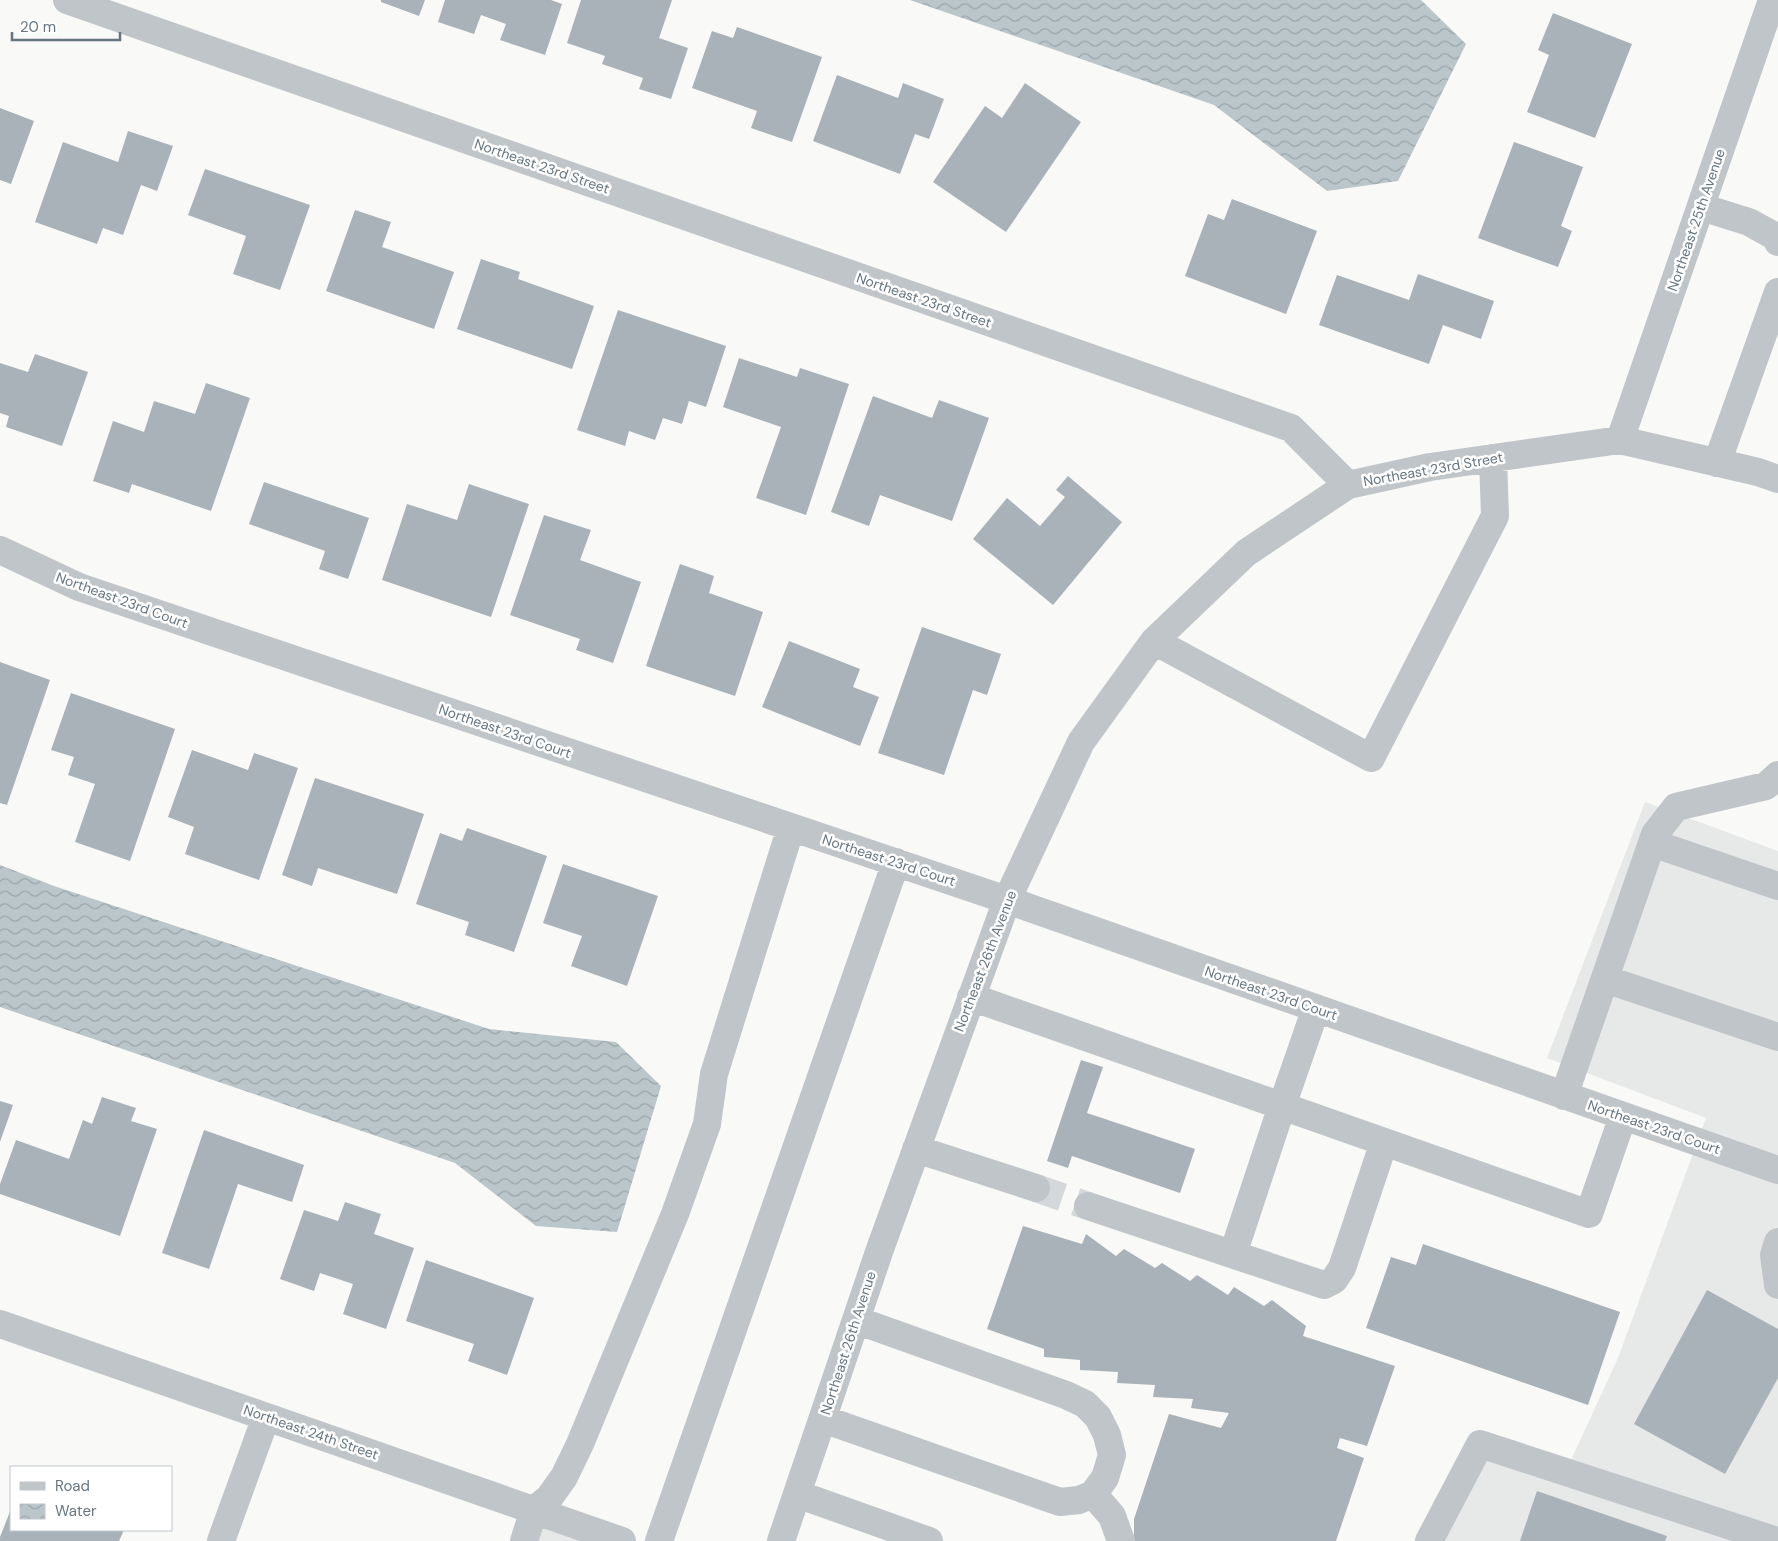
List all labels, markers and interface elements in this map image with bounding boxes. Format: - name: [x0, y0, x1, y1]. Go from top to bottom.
- scale bar: [12, 10, 120, 42]
- text: 20 m: [20, 17, 56, 37]
- street label: Northeast 23rd Street: [472, 134, 612, 198]
- street label: Northeast 25th Avenue: [1663, 146, 1729, 294]
- street label: Northeast 23rd Street: [854, 268, 994, 332]
- street label: Northeast 23rd Street: [1362, 448, 1504, 490]
- street label: Northeast 23rd Court: [54, 568, 190, 632]
- street label: Northeast 23rd Court: [436, 700, 574, 762]
- street label: Northeast 23rd Court: [820, 830, 958, 890]
- street label: Northeast 26th Avenue: [950, 888, 1020, 1034]
- street label: Northeast 23rd Court: [1202, 962, 1340, 1024]
- street label: Northeast 23rd Court: [1585, 1096, 1723, 1158]
- street label: Northeast 26th Avenue: [816, 1269, 880, 1417]
- street label: Northeast 24th Street: [241, 1400, 381, 1464]
- legend: [10, 1466, 172, 1531]
- text: Road: [55, 1476, 90, 1496]
- text: Water: [55, 1501, 97, 1521]

